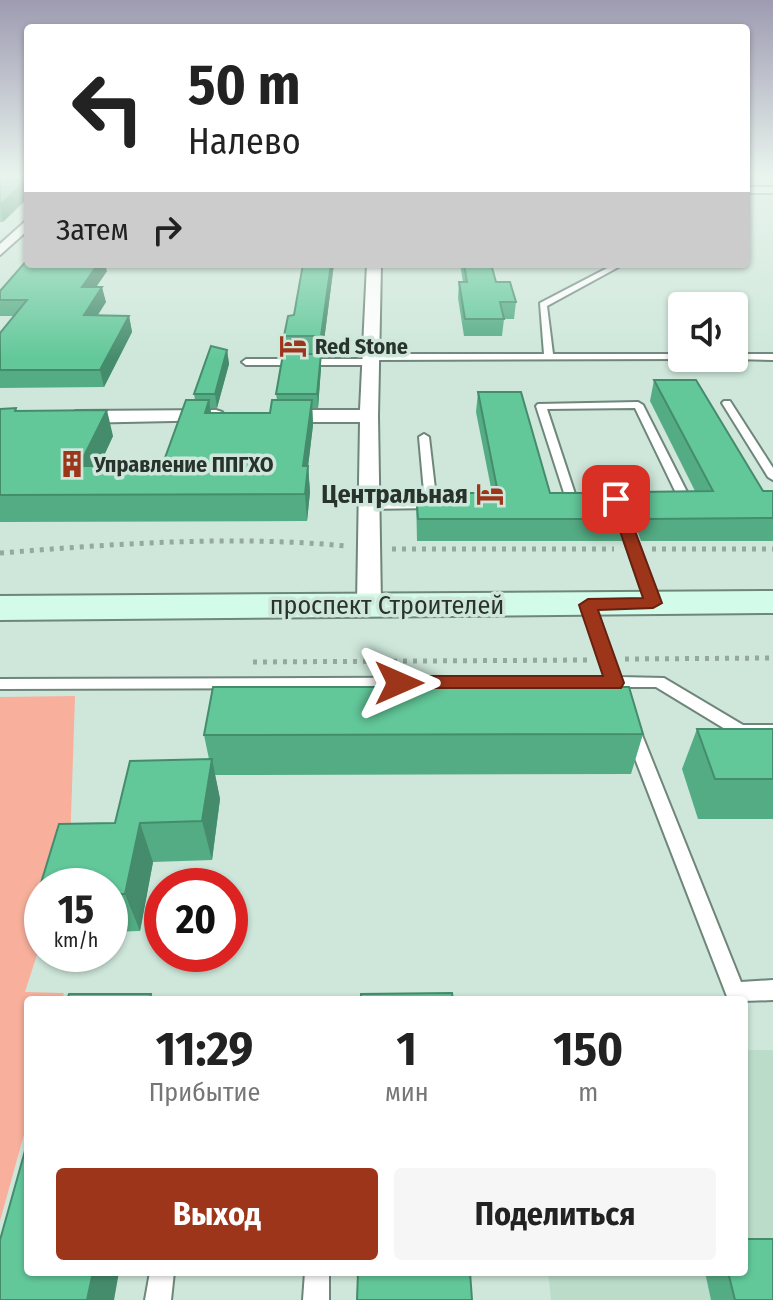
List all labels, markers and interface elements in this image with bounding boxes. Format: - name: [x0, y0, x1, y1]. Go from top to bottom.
- text: 50 m: [188, 52, 300, 119]
- icon: left: [56, 56, 160, 160]
- text: Налево: [188, 120, 301, 164]
- icon: right: [145, 208, 189, 252]
- text: Затем: [56, 212, 129, 248]
- map controls: [668, 292, 748, 372]
- button: sound: [668, 292, 748, 372]
- hotel icon: Red Stone: [278, 331, 308, 361]
- place label: Red Stone: [315, 333, 408, 360]
- building icon: Управление ППГХО: [57, 449, 87, 479]
- place label: Управление ППГХО: [93, 451, 274, 478]
- pin: [582, 465, 650, 533]
- icon: arrive: [594, 477, 638, 521]
- place label: Центральная: [321, 479, 468, 510]
- hotel icon: Центральная: [475, 479, 505, 509]
- street label: проспект Строителей: [270, 590, 504, 621]
- position arrow: [357, 641, 441, 725]
- speed limit sign: 20: [144, 868, 248, 972]
- text: 15: [58, 886, 94, 934]
- text: km/h: [54, 928, 98, 952]
- text: 11:29: [156, 1020, 253, 1078]
- text: 1: [397, 1020, 417, 1078]
- text: 150: [553, 1020, 623, 1078]
- text: Прибытие: [149, 1077, 260, 1108]
- text: мин: [385, 1077, 429, 1108]
- text: m: [578, 1077, 598, 1108]
- button: Выход: [56, 1168, 378, 1260]
- button: Поделиться: [394, 1168, 716, 1260]

